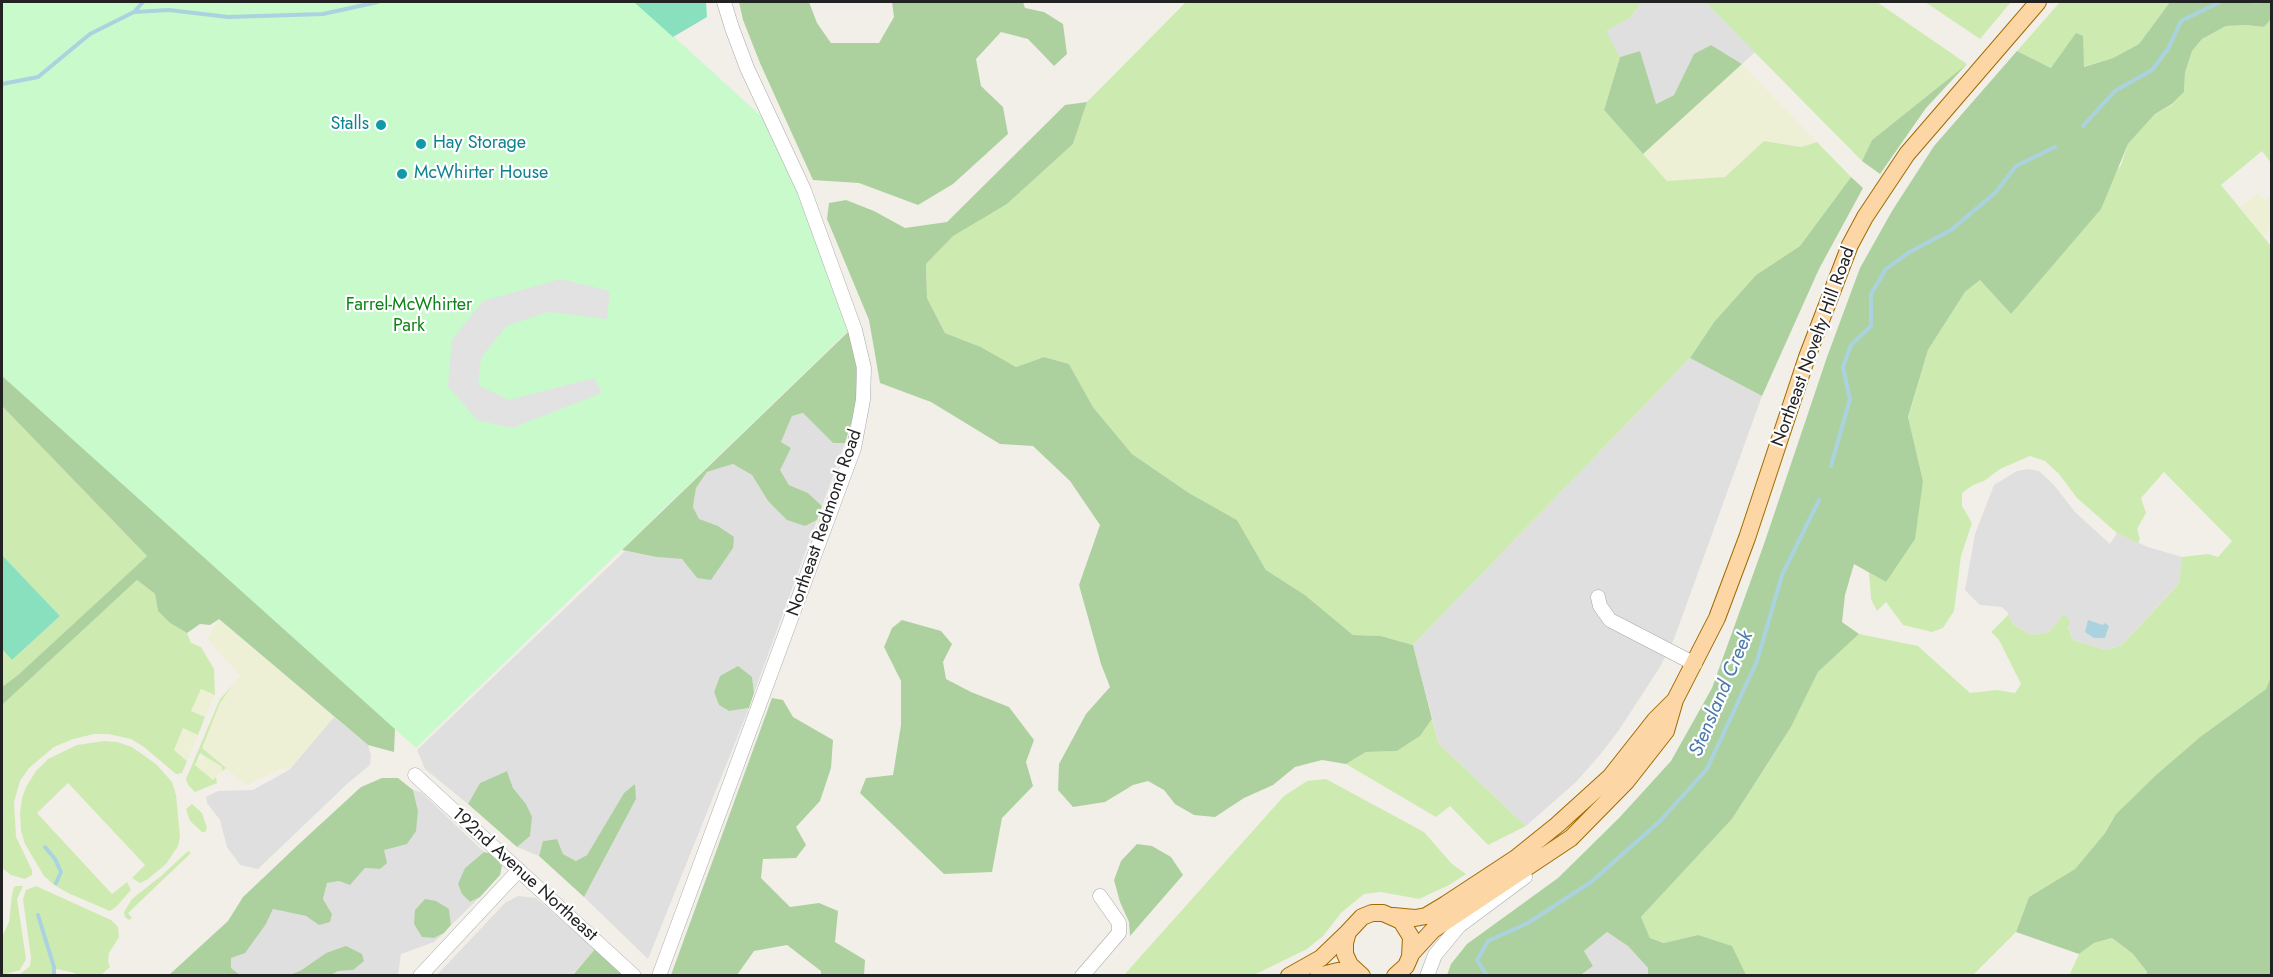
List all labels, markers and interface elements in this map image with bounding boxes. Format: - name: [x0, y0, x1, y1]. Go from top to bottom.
- place label: Stalls: [331, 114, 369, 136]
- marker: Stalls: [374, 118, 388, 132]
- place label: Hay Storage: [433, 133, 526, 155]
- marker: Hay Storage: [414, 137, 428, 151]
- place label: McWhirter House: [414, 163, 548, 185]
- marker: McWhirter House: [395, 167, 409, 181]
- street label: Northeast Novelty Hill Road: [1768, 244, 1860, 450]
- park label: Farrel-McWhirter Park: [346, 295, 472, 338]
- street label: Northeast Redmond Road: [783, 427, 867, 619]
- water label: Stensland Creek: [1685, 628, 1759, 760]
- street label: 192nd Avenue Northeast: [447, 804, 601, 946]

